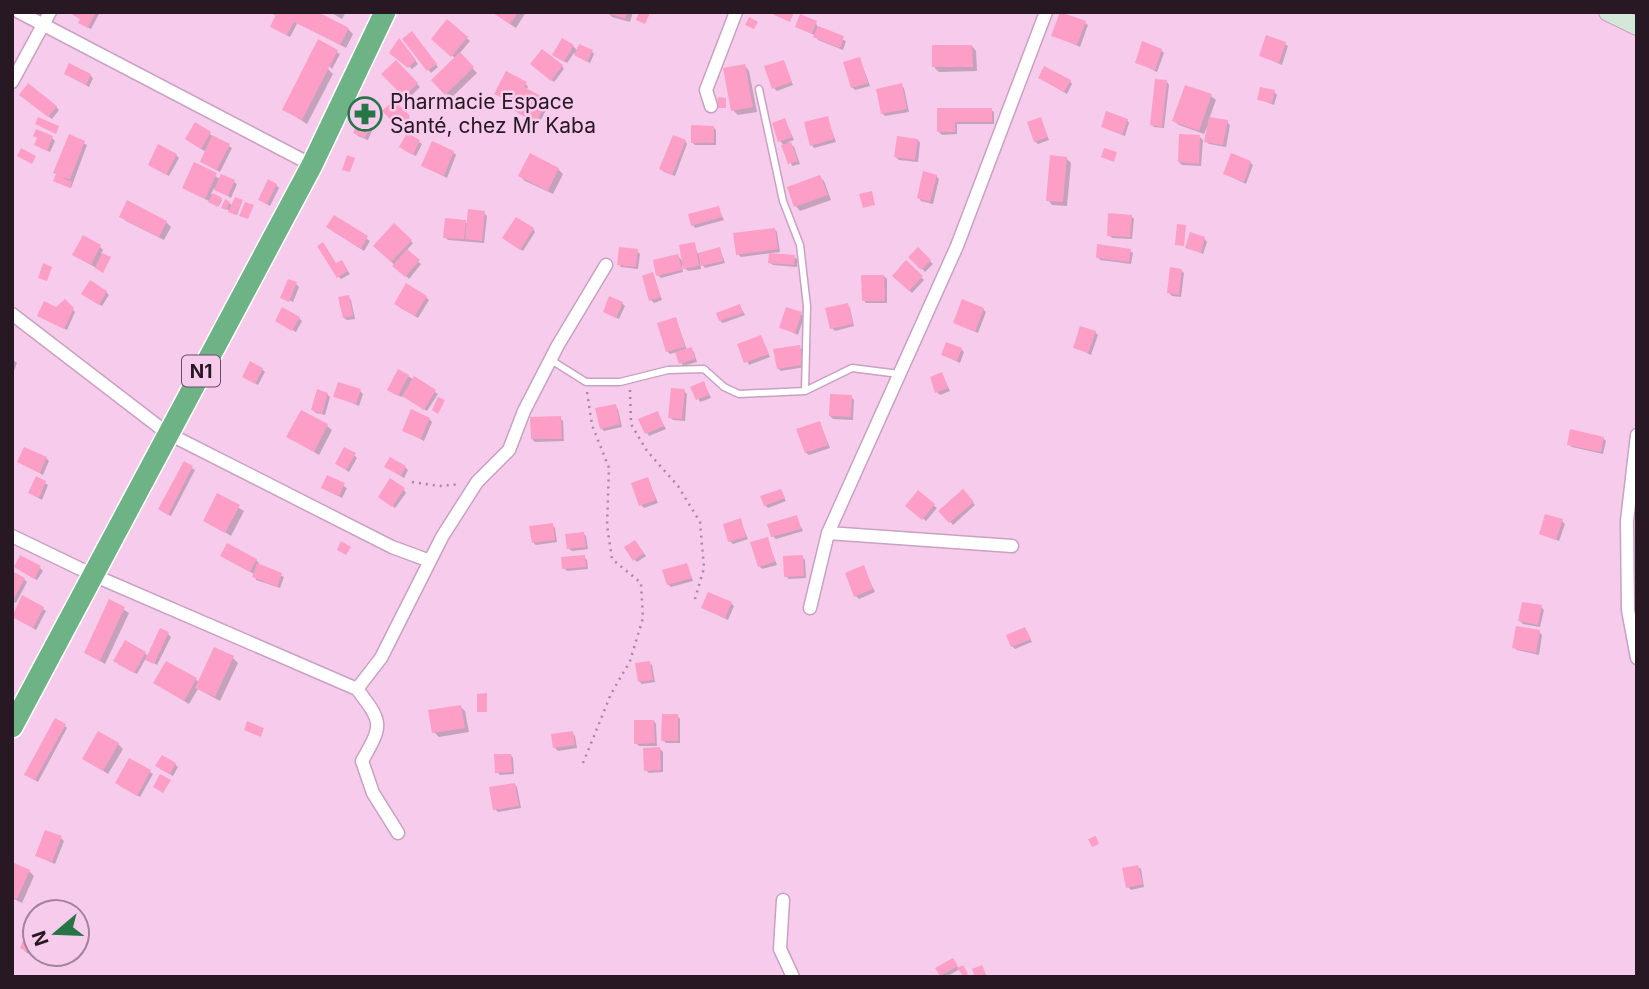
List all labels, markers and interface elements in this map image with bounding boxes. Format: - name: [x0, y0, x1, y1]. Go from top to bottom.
- place label: Pharmacie Espace Santé, chez Mr Kaba: [390, 89, 596, 138]
- pharmacy icon: Pharmacie Espace Santé, chez Mr Kaba: [346, 95, 384, 133]
- road number: N1: [182, 356, 220, 386]
- north arrow: [21, 898, 91, 968]
- text: N: [27, 928, 54, 949]

